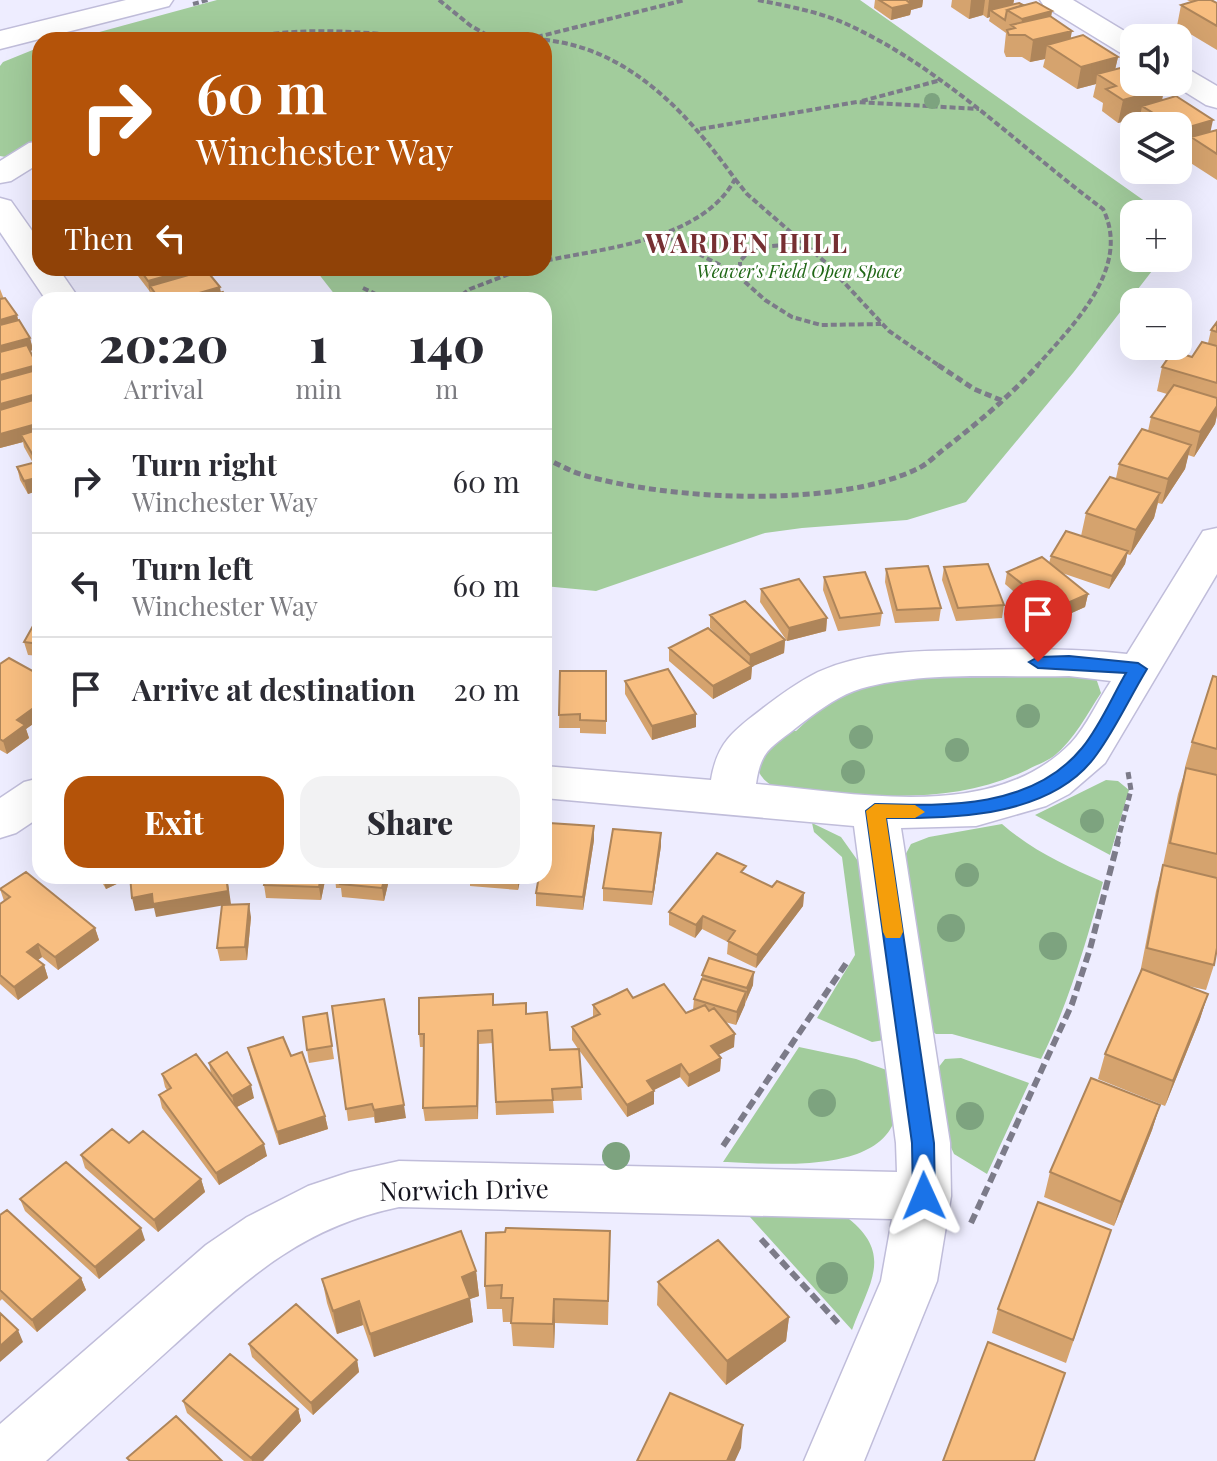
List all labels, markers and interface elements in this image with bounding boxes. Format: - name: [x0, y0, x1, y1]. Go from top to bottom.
- map controls: [1120, 24, 1192, 360]
- button: sound: [1120, 24, 1192, 96]
- text: 60 m: [196, 54, 327, 129]
- icon: right: [64, 64, 168, 168]
- button: layers: [1120, 112, 1192, 184]
- text: Winchester Way: [196, 126, 453, 174]
- button: +: [1120, 200, 1192, 272]
- icon: left: [149, 216, 193, 260]
- text: Then: [64, 218, 133, 258]
- district label: WARDEN HILL: [644, 225, 849, 260]
- park label: Weaver's Field Open Space: [696, 259, 902, 283]
- button: −: [1120, 288, 1192, 360]
- text: 20:20: [99, 311, 228, 375]
- text: 1: [309, 311, 328, 375]
- text: 140: [409, 311, 485, 375]
- text: Arrival: [124, 371, 204, 406]
- text: min: [295, 371, 342, 406]
- text: m: [435, 371, 458, 406]
- text: Turn right: [132, 444, 277, 484]
- icon: right: [64, 459, 108, 503]
- text: 60 m: [452, 461, 520, 501]
- text: Winchester Way: [132, 484, 318, 519]
- text: Turn left: [132, 548, 253, 588]
- icon: left: [64, 563, 108, 607]
- text: 60 m: [452, 565, 520, 605]
- pin: [1004, 580, 1072, 662]
- text: Winchester Way: [132, 588, 318, 623]
- icon: arrive: [1016, 592, 1060, 636]
- icon: arrive: [64, 667, 108, 711]
- text: Arrive at destination: [132, 669, 415, 709]
- text: 20 m: [454, 669, 520, 709]
- button: Exit: [64, 776, 284, 868]
- button: Share: [300, 776, 520, 868]
- position arrow: [882, 1154, 966, 1238]
- street label: Norwich Drive: [379, 1170, 549, 1208]

